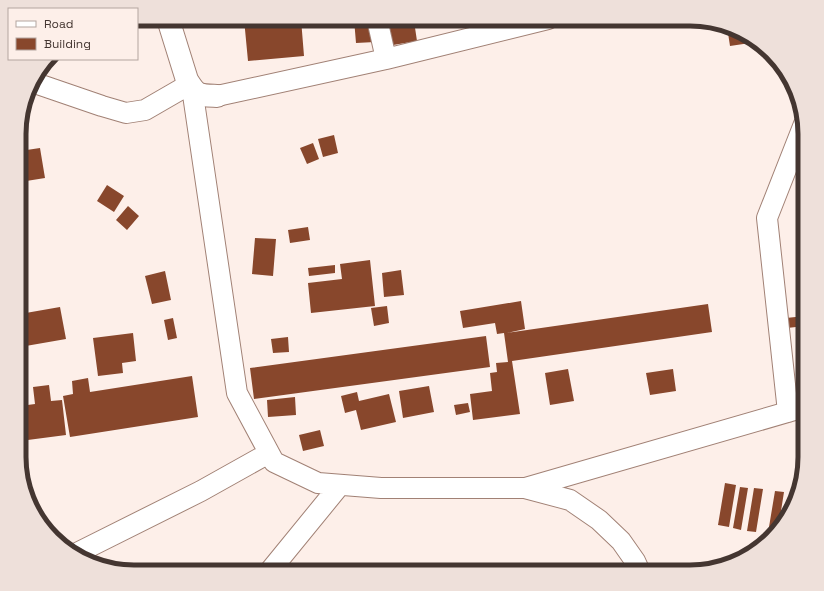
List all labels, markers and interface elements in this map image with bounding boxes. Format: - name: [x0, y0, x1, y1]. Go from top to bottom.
- legend: [8, 8, 138, 60]
- text: Road: [44, 16, 73, 32]
- text: Building: [44, 36, 91, 52]

